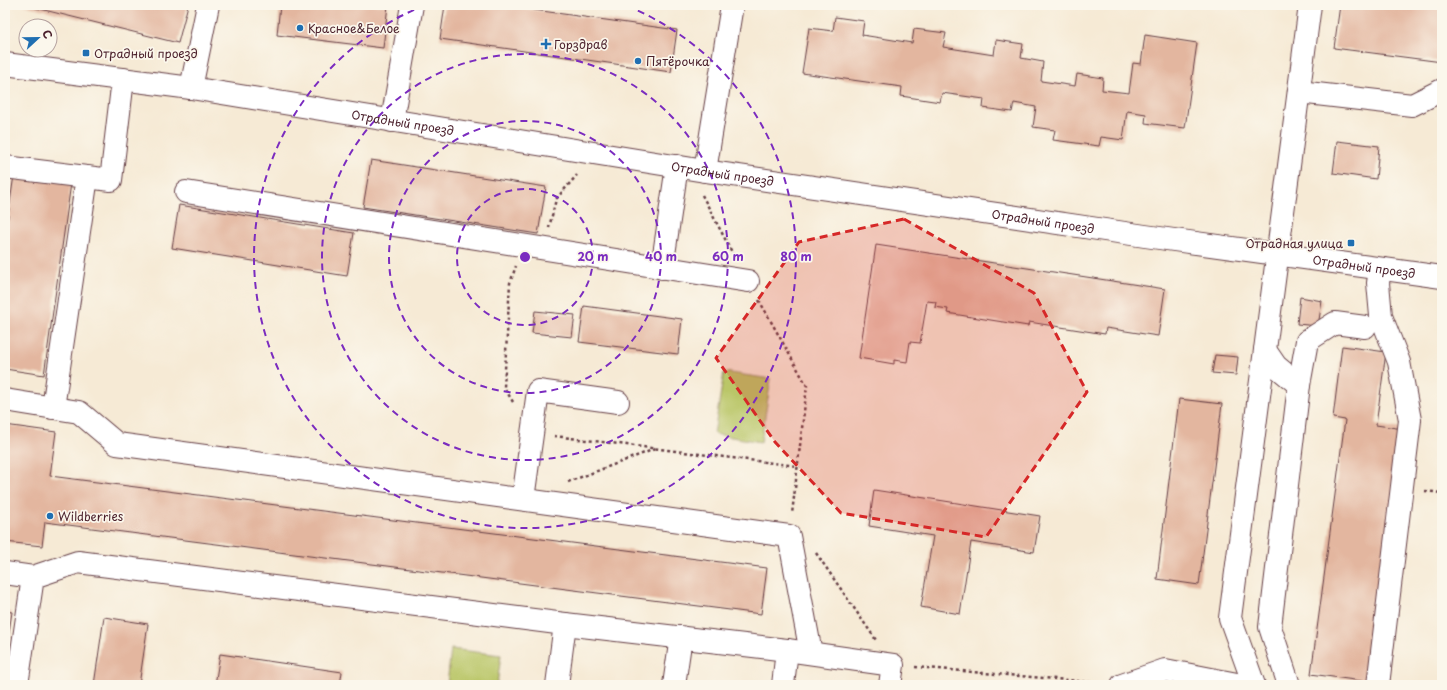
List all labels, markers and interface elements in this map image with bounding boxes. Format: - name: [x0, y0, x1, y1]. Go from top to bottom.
- north arrow: [18, 18, 58, 58]
- place label: Красное&Белое: [308, 19, 400, 37]
- marker: Красное&Белое: [295, 23, 305, 33]
- text: С: [38, 27, 57, 41]
- place label: Горздрав: [554, 35, 608, 53]
- marker: Горздрав: [541, 39, 551, 49]
- place label: Отрадный проезд: [94, 44, 198, 62]
- marker: Отрадный проезд: [81, 48, 91, 58]
- place label: Пятёрочка: [646, 52, 710, 70]
- marker: Пятёрочка: [633, 56, 643, 66]
- street label: Отрадный проезд: [350, 105, 455, 139]
- street label: Отрадный проезд: [670, 157, 775, 190]
- street label: Отрадный проезд: [990, 204, 1096, 237]
- place label: Отрадная улица: [1245, 234, 1343, 252]
- marker: Отрадная улица: [1346, 238, 1356, 248]
- text: 20 m: [577, 247, 609, 265]
- text: 40 m: [645, 247, 677, 265]
- text: 60 m: [712, 247, 744, 265]
- text: 80 m: [780, 247, 812, 265]
- centre of rings: [518, 250, 532, 264]
- street label: Отрадный проезд: [1311, 250, 1417, 282]
- place label: Wildberries: [58, 507, 124, 525]
- marker: Wildberries: [45, 511, 55, 521]

